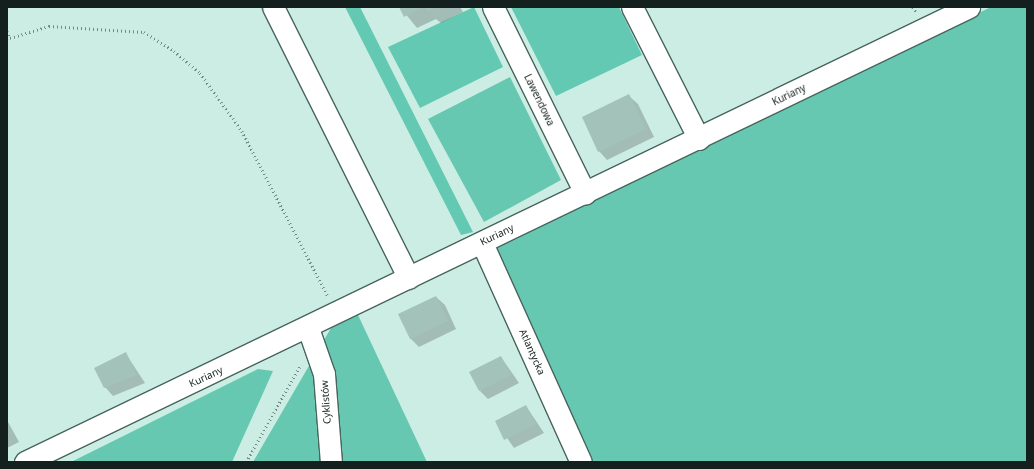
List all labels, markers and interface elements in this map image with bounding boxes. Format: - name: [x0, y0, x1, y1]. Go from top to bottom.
- street label: Lawendowa: [521, 72, 557, 128]
- street label: Kuriany: [770, 82, 808, 108]
- street label: Kuriany: [478, 222, 516, 248]
- street label: Atlantycka: [517, 327, 547, 377]
- street label: Kuriany: [187, 364, 225, 390]
- street label: Cyklistów: [318, 380, 334, 424]

